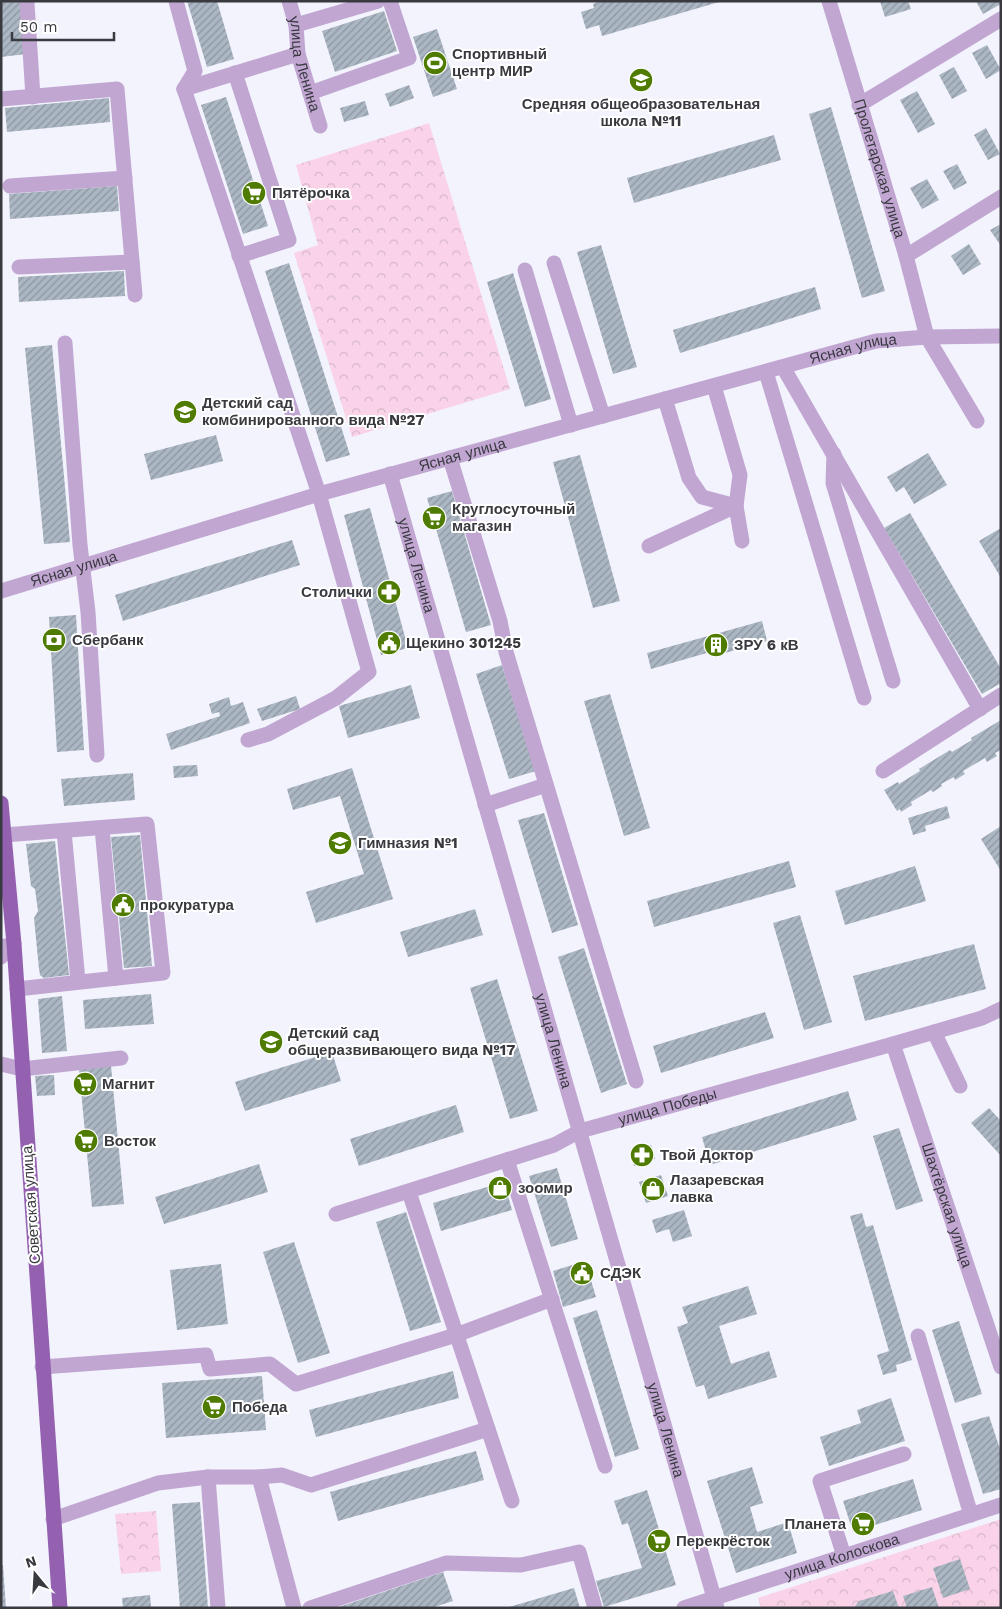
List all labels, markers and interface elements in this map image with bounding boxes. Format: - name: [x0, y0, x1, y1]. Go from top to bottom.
- scale bar: [12, 10, 115, 42]
- street label: улица Ленина: [285, 14, 324, 115]
- text: 50 m: [20, 18, 57, 36]
- place label: Спортивный центр МИР: [452, 45, 547, 80]
- sports icon: Спортивный центр МИР: [422, 50, 448, 76]
- school or university icon: Средняя общеобразовательная школа №11: [628, 67, 654, 93]
- place label: Средняя общеобразовательная школа №11: [522, 95, 760, 130]
- street label: Пролетарская улица: [850, 97, 909, 241]
- supermarket icon: Пятёрочка: [241, 180, 267, 206]
- place label: Пятёрочка: [272, 184, 350, 202]
- street label: Ясная улица: [807, 330, 898, 368]
- place label: Детский сад комбинированного вида №27: [202, 394, 424, 429]
- school or university icon: Детский сад комбинированного вида №27: [172, 399, 198, 425]
- street label: Ясная улица: [417, 434, 508, 475]
- place label: Круглосуточный магазин: [452, 500, 575, 535]
- supermarket icon: Круглосуточный магазин: [421, 505, 447, 531]
- street label: улица Ленина: [394, 516, 439, 615]
- street label: Ясная улица: [28, 547, 120, 590]
- pharmacy icon: Столички: [376, 579, 402, 605]
- place label: Столички: [301, 583, 372, 601]
- bank icon: Сбербанк: [41, 627, 67, 653]
- public building icon: Щекино 301245: [376, 630, 402, 656]
- place label: Сбербанк: [72, 631, 144, 649]
- building icon: ЗРУ 6 кВ: [703, 632, 729, 658]
- place label: Щекино 301245: [406, 634, 521, 652]
- place label: ЗРУ 6 кВ: [734, 636, 799, 654]
- school or university icon: Гимназия №1: [327, 830, 353, 856]
- place label: Гимназия №1: [358, 834, 458, 852]
- public building icon: прокуратура: [110, 892, 136, 918]
- place label: прокуратура: [140, 896, 235, 914]
- street label: улица Ленина: [531, 991, 576, 1091]
- place label: Детский сад общеразвивающего вида №17: [288, 1024, 515, 1059]
- school or university icon: Детский сад общеразвивающего вида №17: [258, 1029, 284, 1055]
- supermarket icon: Магнит: [72, 1071, 98, 1097]
- place label: Магнит: [102, 1075, 155, 1093]
- street label: улица Победы: [616, 1084, 719, 1129]
- supermarket icon: Восток: [73, 1128, 99, 1154]
- place label: Восток: [104, 1132, 156, 1150]
- street label: Шахтёрская улица: [918, 1141, 976, 1270]
- pharmacy icon: Твой Доктор: [629, 1142, 655, 1168]
- street label: Советская улица: [18, 1144, 44, 1265]
- place label: Твой Доктор: [660, 1146, 753, 1164]
- place label: Лазаревская лавка: [670, 1171, 764, 1206]
- shop icon: зоомир: [487, 1175, 513, 1201]
- shop icon: Лазаревская лавка: [640, 1176, 666, 1202]
- place label: зоомир: [518, 1179, 573, 1197]
- public building icon: СДЭК: [569, 1260, 595, 1286]
- place label: СДЭК: [600, 1264, 642, 1282]
- street label: улица Ленина: [643, 1381, 688, 1480]
- supermarket icon: Победа: [201, 1394, 227, 1420]
- place label: Победа: [232, 1398, 288, 1416]
- supermarket icon: Планета: [850, 1511, 876, 1537]
- place label: Планета: [784, 1515, 847, 1533]
- supermarket icon: Перекрёсток: [646, 1528, 672, 1554]
- street label: улица Колоскова: [782, 1530, 902, 1584]
- place label: Перекрёсток: [676, 1532, 770, 1550]
- north arrow: [10, 1549, 60, 1599]
- text: N: [24, 1552, 38, 1571]

